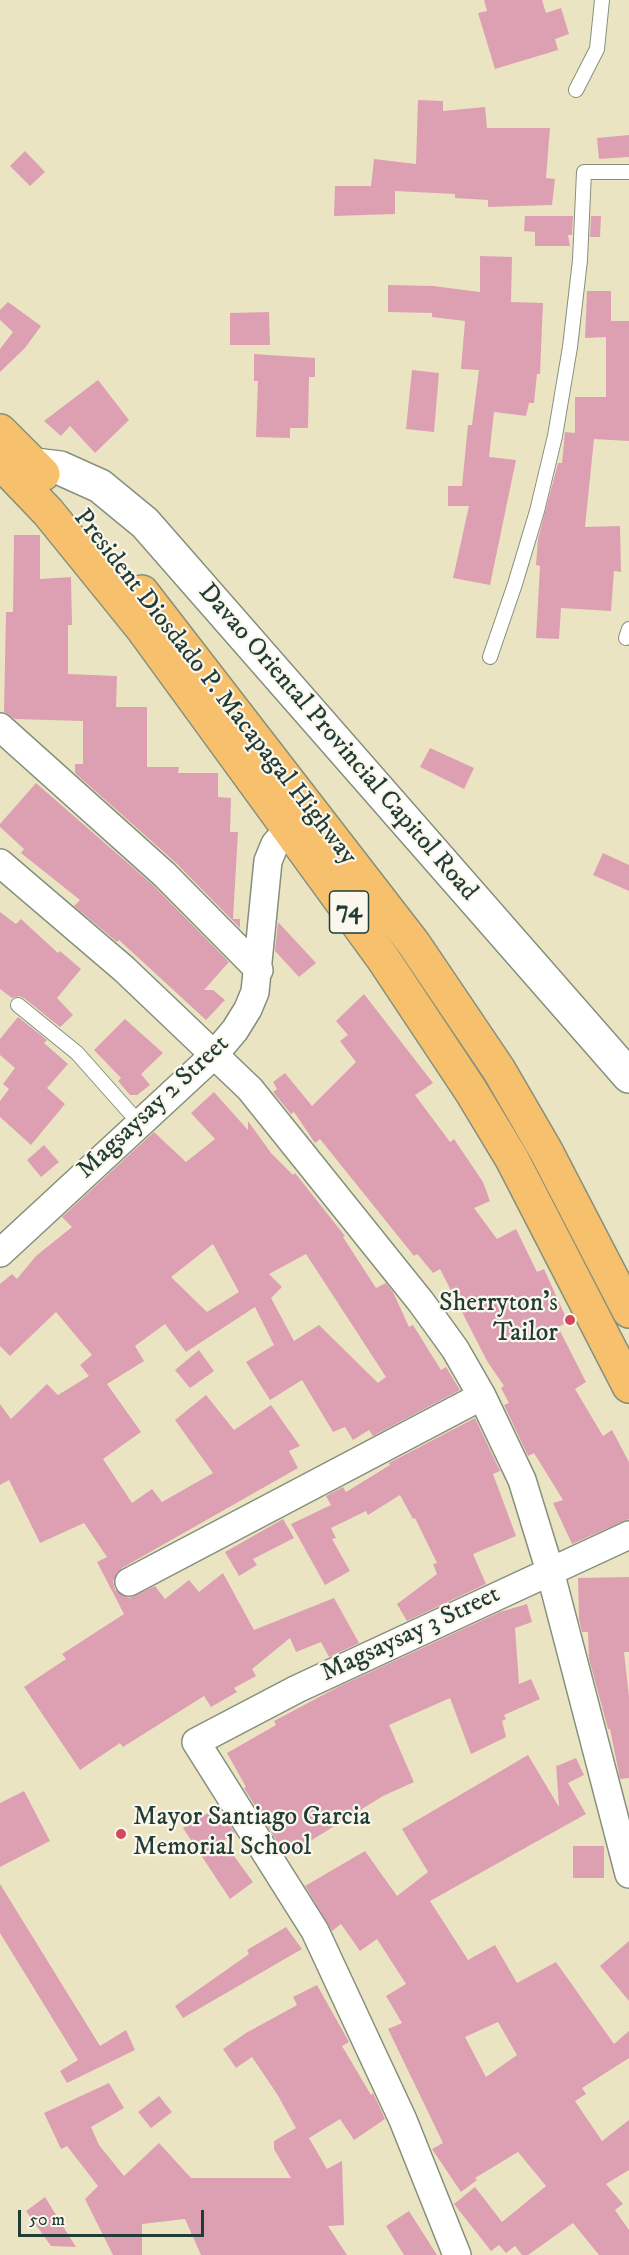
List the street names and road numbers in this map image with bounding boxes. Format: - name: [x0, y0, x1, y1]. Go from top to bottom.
- street label: President Diosdado P. Macapagal Highway: [65, 504, 363, 872]
- street label: Davao Oriental Provincial Capitol Road: [191, 578, 483, 908]
- road number: 74: [330, 891, 368, 933]
- street label: Magsaysay 2 Street: [71, 1030, 237, 1186]
- street label: Magsaysay 3 Street: [317, 1580, 505, 1690]

